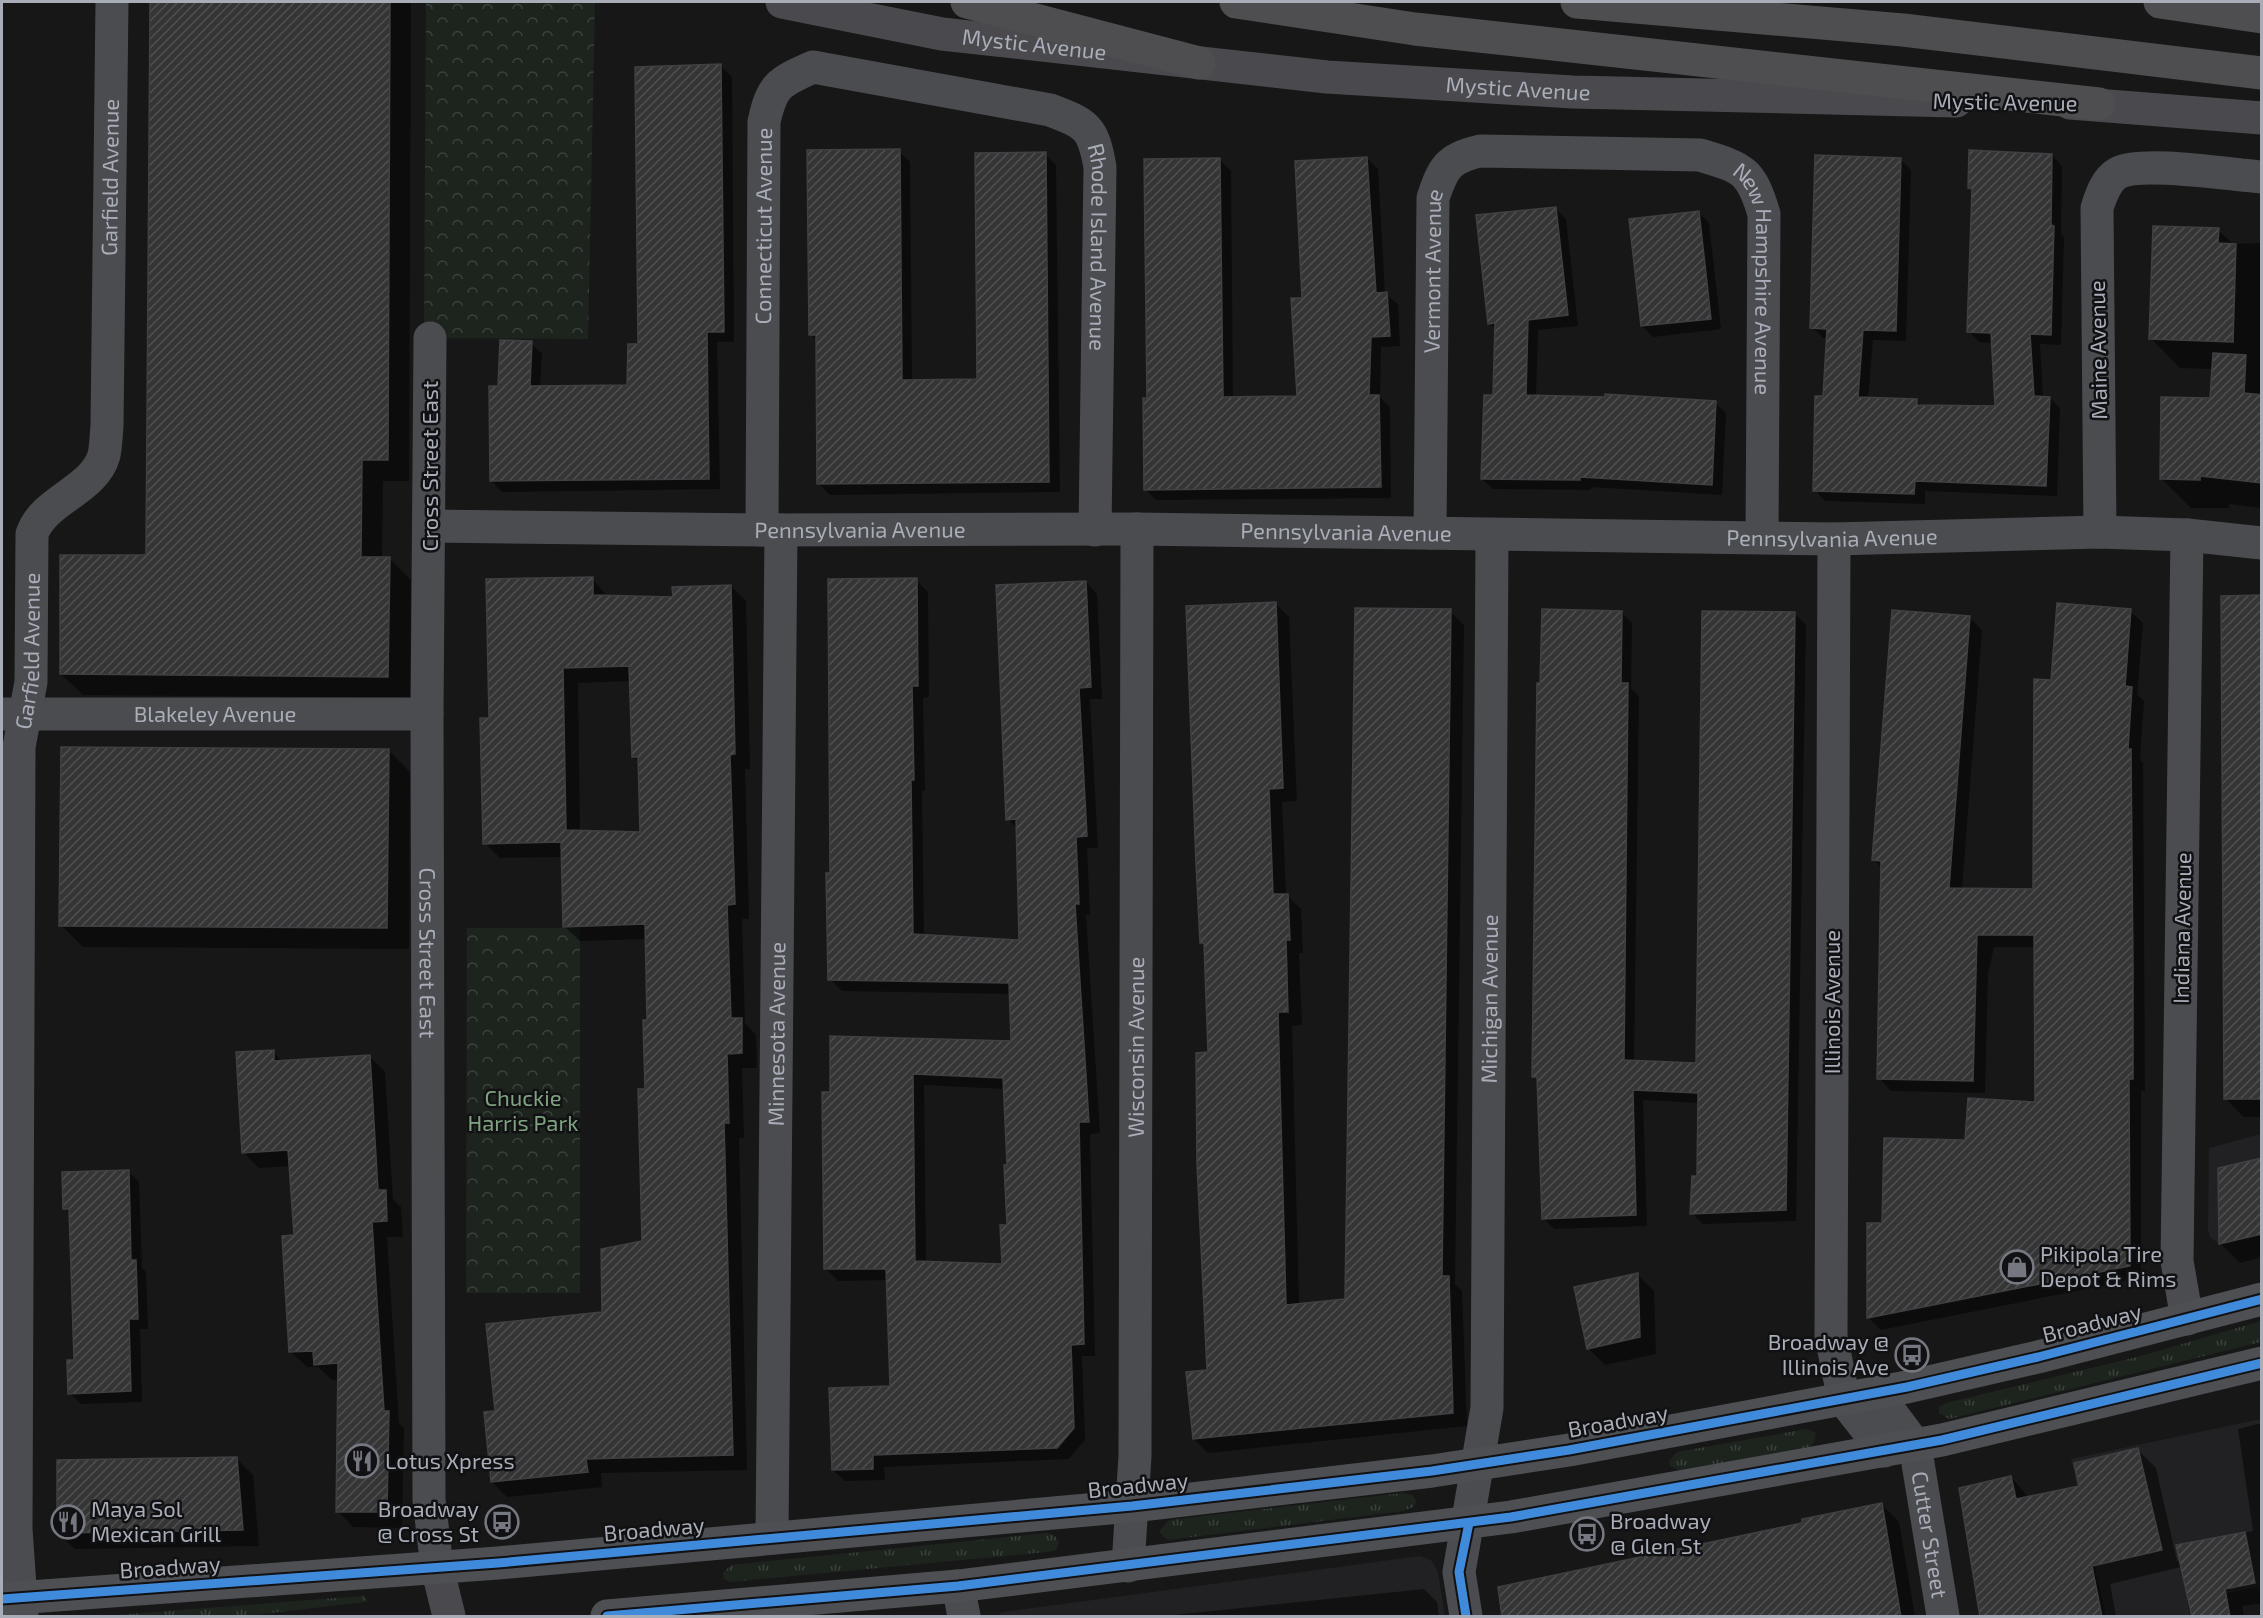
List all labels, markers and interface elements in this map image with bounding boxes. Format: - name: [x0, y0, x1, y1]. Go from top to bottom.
- street label: Mystic Avenue: [961, 22, 1108, 64]
- street label: Mystic Avenue: [1445, 70, 1591, 104]
- street label: Mystic Avenue: [1932, 87, 2078, 115]
- street label: Garfield Avenue: [95, 99, 123, 256]
- street label: Connecticut Avenue: [749, 127, 776, 325]
- street label: Rhode Island Avenue: [1083, 140, 1114, 351]
- street label: New Hampshire Avenue: [1729, 156, 1778, 395]
- street label: Vermont Avenue: [1418, 185, 1447, 353]
- street label: Maine Avenue: [2083, 280, 2111, 420]
- street label: Cross Street East: [416, 381, 442, 551]
- street label: Pennsylvania Avenue: [754, 515, 966, 542]
- street label: Pennsylvania Avenue: [1240, 516, 1452, 546]
- street label: Pennsylvania Avenue: [1726, 522, 1938, 551]
- street label: Garfield Avenue: [9, 573, 44, 731]
- street label: Blakeley Avenue: [134, 700, 296, 726]
- street label: Indiana Avenue: [2167, 852, 2195, 1004]
- street label: Cross Street East: [415, 867, 442, 1039]
- street label: Michigan Avenue: [1475, 914, 1502, 1084]
- street label: Illinois Avenue: [1818, 930, 1844, 1074]
- street label: Minnesota Avenue: [762, 942, 789, 1126]
- street label: Wisconsin Avenue: [1122, 957, 1148, 1138]
- park label: Chuckie Harris Park: [468, 1084, 578, 1135]
- place label: Pikipola Tire Depot & Rims: [2040, 1240, 2176, 1291]
- shop icon: Pikipola Tire Depot & Rims: [1999, 1249, 2035, 1285]
- street label: Broadway: [2040, 1297, 2144, 1347]
- place label: Broadway @ Illinois Ave: [1768, 1328, 1889, 1379]
- bus stop icon: Broadway @ Illinois Ave: [1894, 1337, 1930, 1373]
- street label: Broadway: [1566, 1398, 1670, 1442]
- restaurant icon: Lotus Xpress: [344, 1443, 380, 1479]
- place label: Lotus Xpress: [385, 1447, 515, 1473]
- street label: Broadway: [1086, 1466, 1190, 1502]
- street label: Cutter Street: [1908, 1469, 1954, 1600]
- place label: Maya Sol Mexican Grill: [91, 1495, 221, 1546]
- place label: Broadway @ Cross St: [377, 1495, 479, 1546]
- restaurant icon: Maya Sol Mexican Grill: [50, 1504, 86, 1540]
- bus stop icon: Broadway @ Cross St: [484, 1504, 520, 1540]
- place label: Broadway @ Glen St: [1610, 1507, 1711, 1558]
- street label: Broadway: [602, 1511, 706, 1545]
- bus stop icon: Broadway @ Glen St: [1569, 1516, 1605, 1552]
- street label: Broadway: [119, 1549, 222, 1582]

